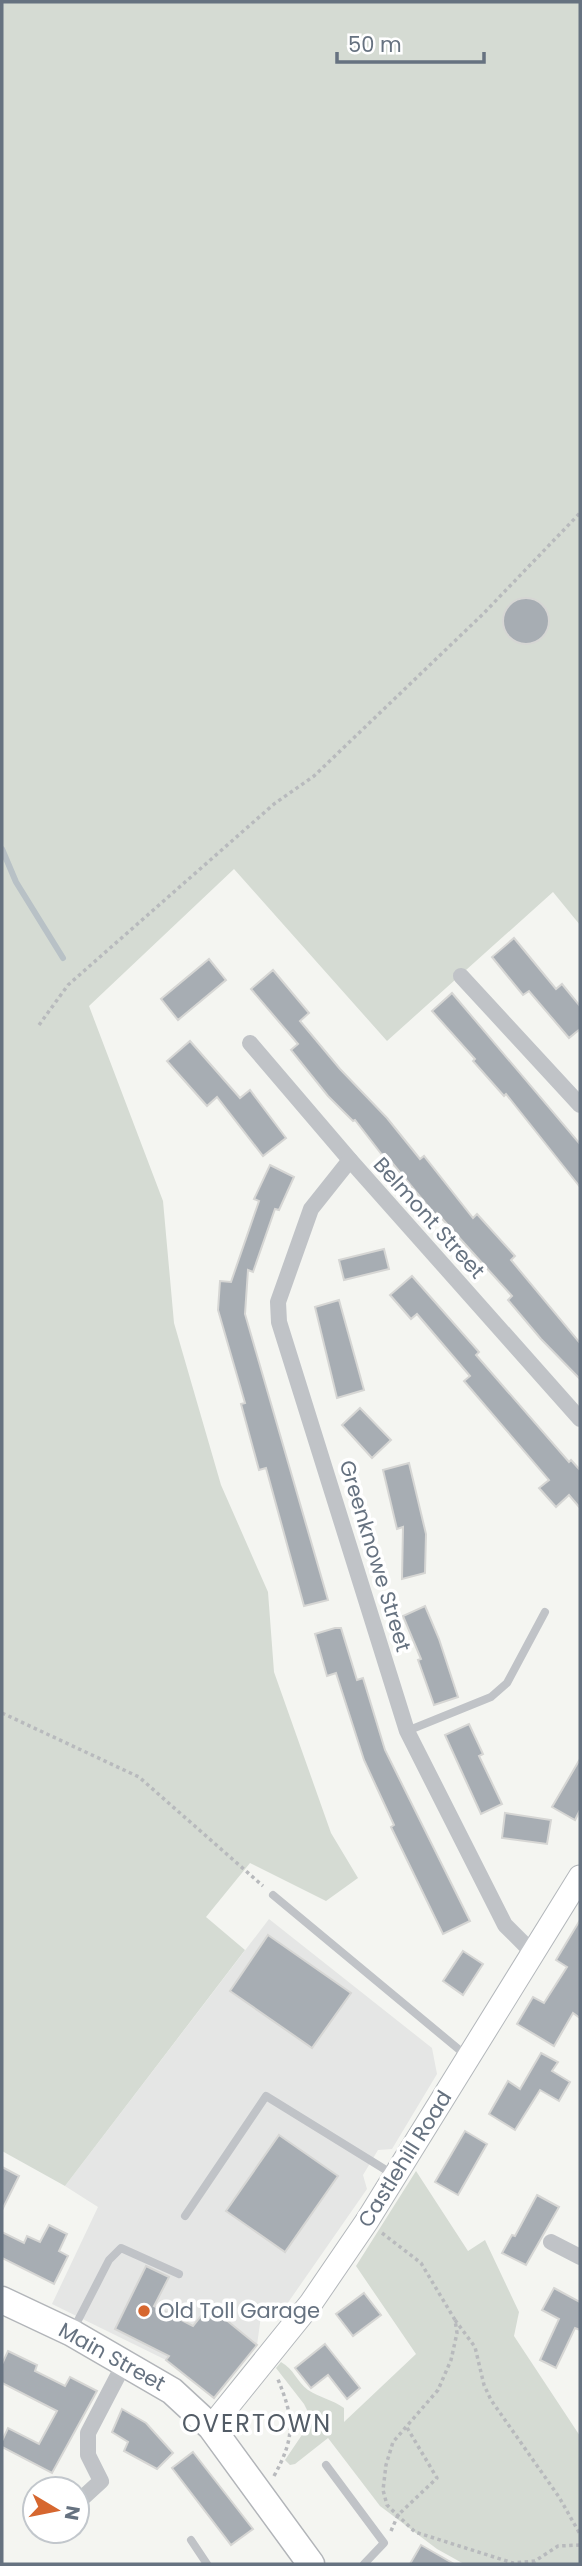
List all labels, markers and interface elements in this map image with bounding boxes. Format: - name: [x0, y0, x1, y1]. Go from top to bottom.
- scale bar: [337, 21, 484, 65]
- text: 50 m: [348, 30, 402, 59]
- street label: Belmont Street: [367, 1151, 492, 1285]
- street label: Greenknowe Street: [333, 1457, 418, 1655]
- street label: Castlehill Road: [351, 2085, 458, 2233]
- place label: Old Toll Garage: [158, 2296, 320, 2325]
- marker: Old Toll Garage: [136, 2303, 152, 2319]
- street label: Main Street: [54, 2315, 171, 2398]
- district label: OVERTOWN: [182, 2407, 332, 2440]
- north arrow: [21, 2475, 91, 2545]
- text: N: [58, 2503, 87, 2522]

